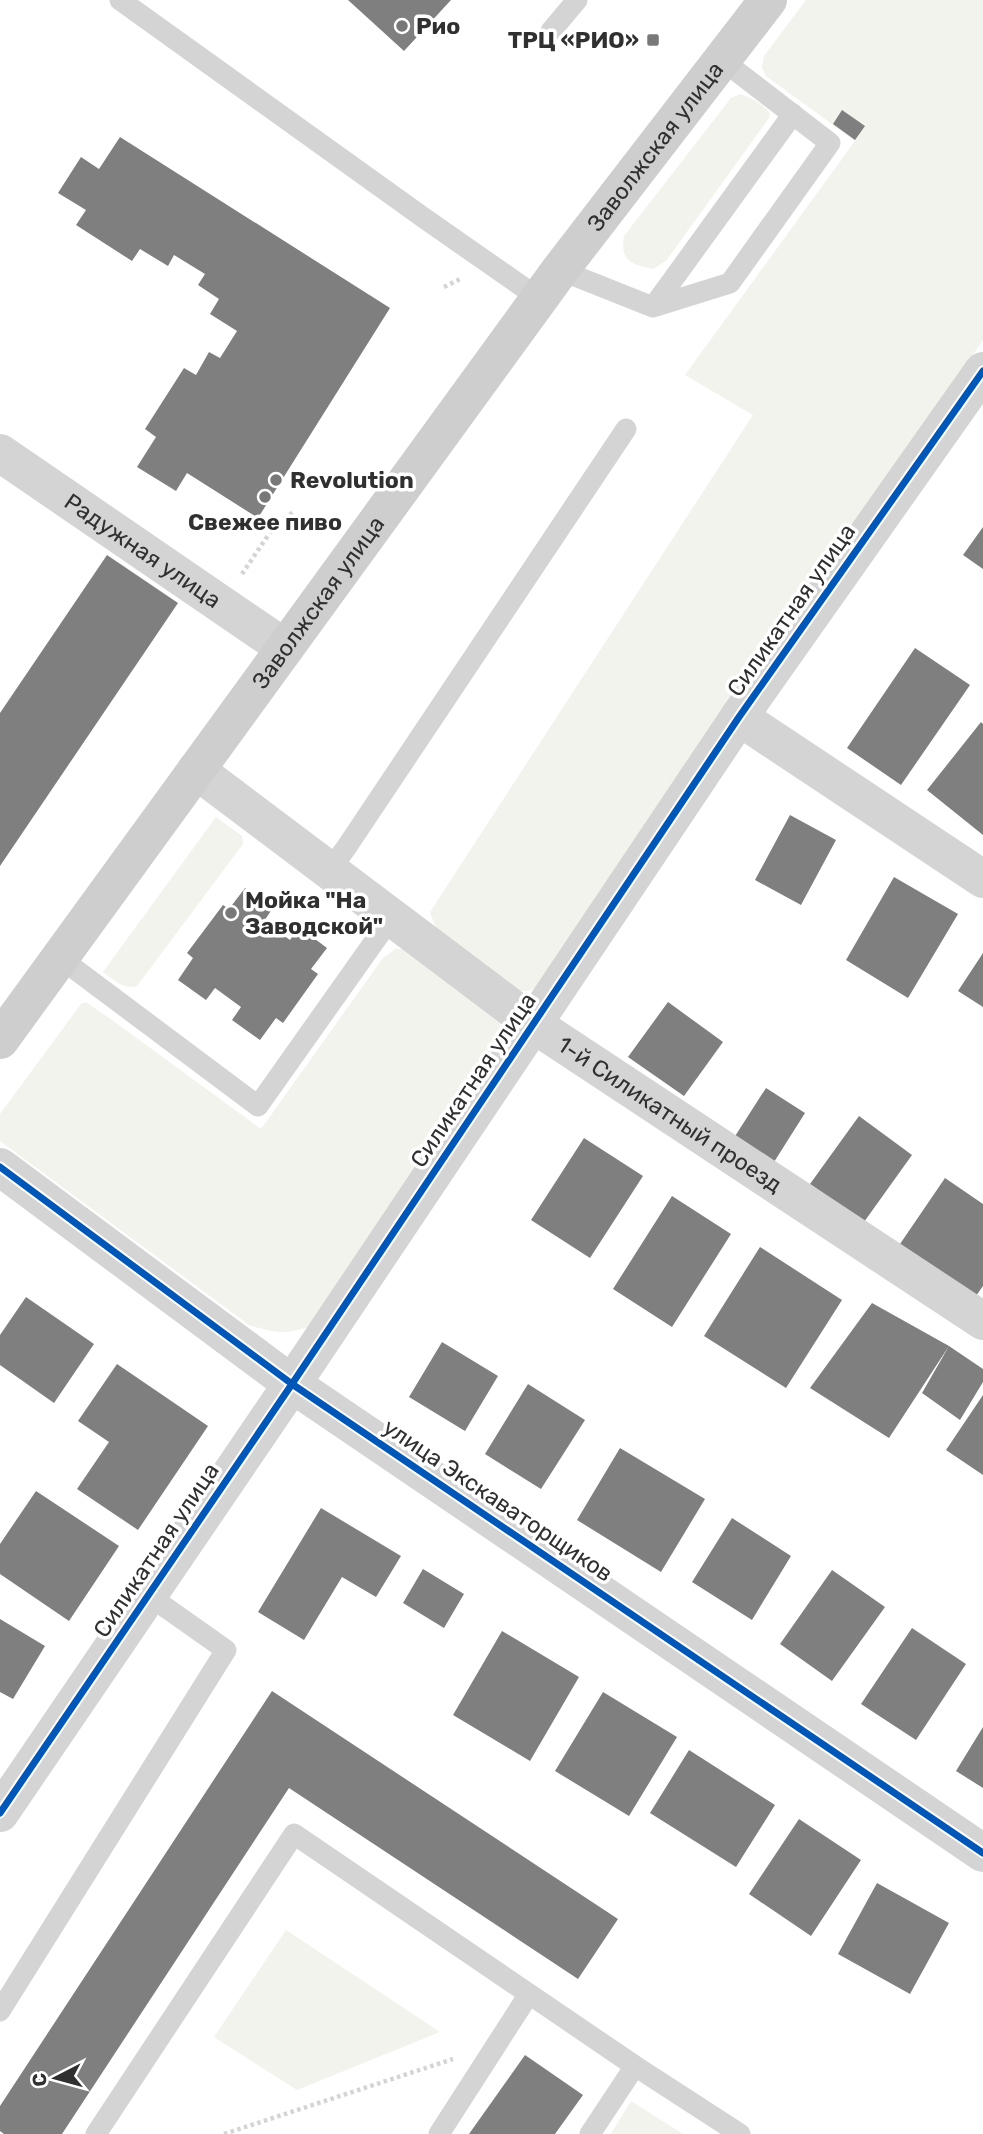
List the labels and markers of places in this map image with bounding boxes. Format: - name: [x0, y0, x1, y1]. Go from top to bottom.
- place label: Рио: [416, 12, 460, 40]
- marker: Рио: [394, 18, 410, 34]
- place label: ТРЦ «РИО»: [508, 26, 639, 54]
- marker: ТРЦ «РИО»: [645, 32, 661, 48]
- place label: Revolution: [290, 466, 414, 494]
- marker: Revolution: [268, 472, 284, 488]
- marker: Свежее пиво: [257, 489, 273, 505]
- place label: Свежее пиво: [188, 508, 342, 536]
- place label: Мойка "На Заводской": [245, 886, 383, 940]
- marker: Мойка "На Заводской": [223, 905, 239, 921]

